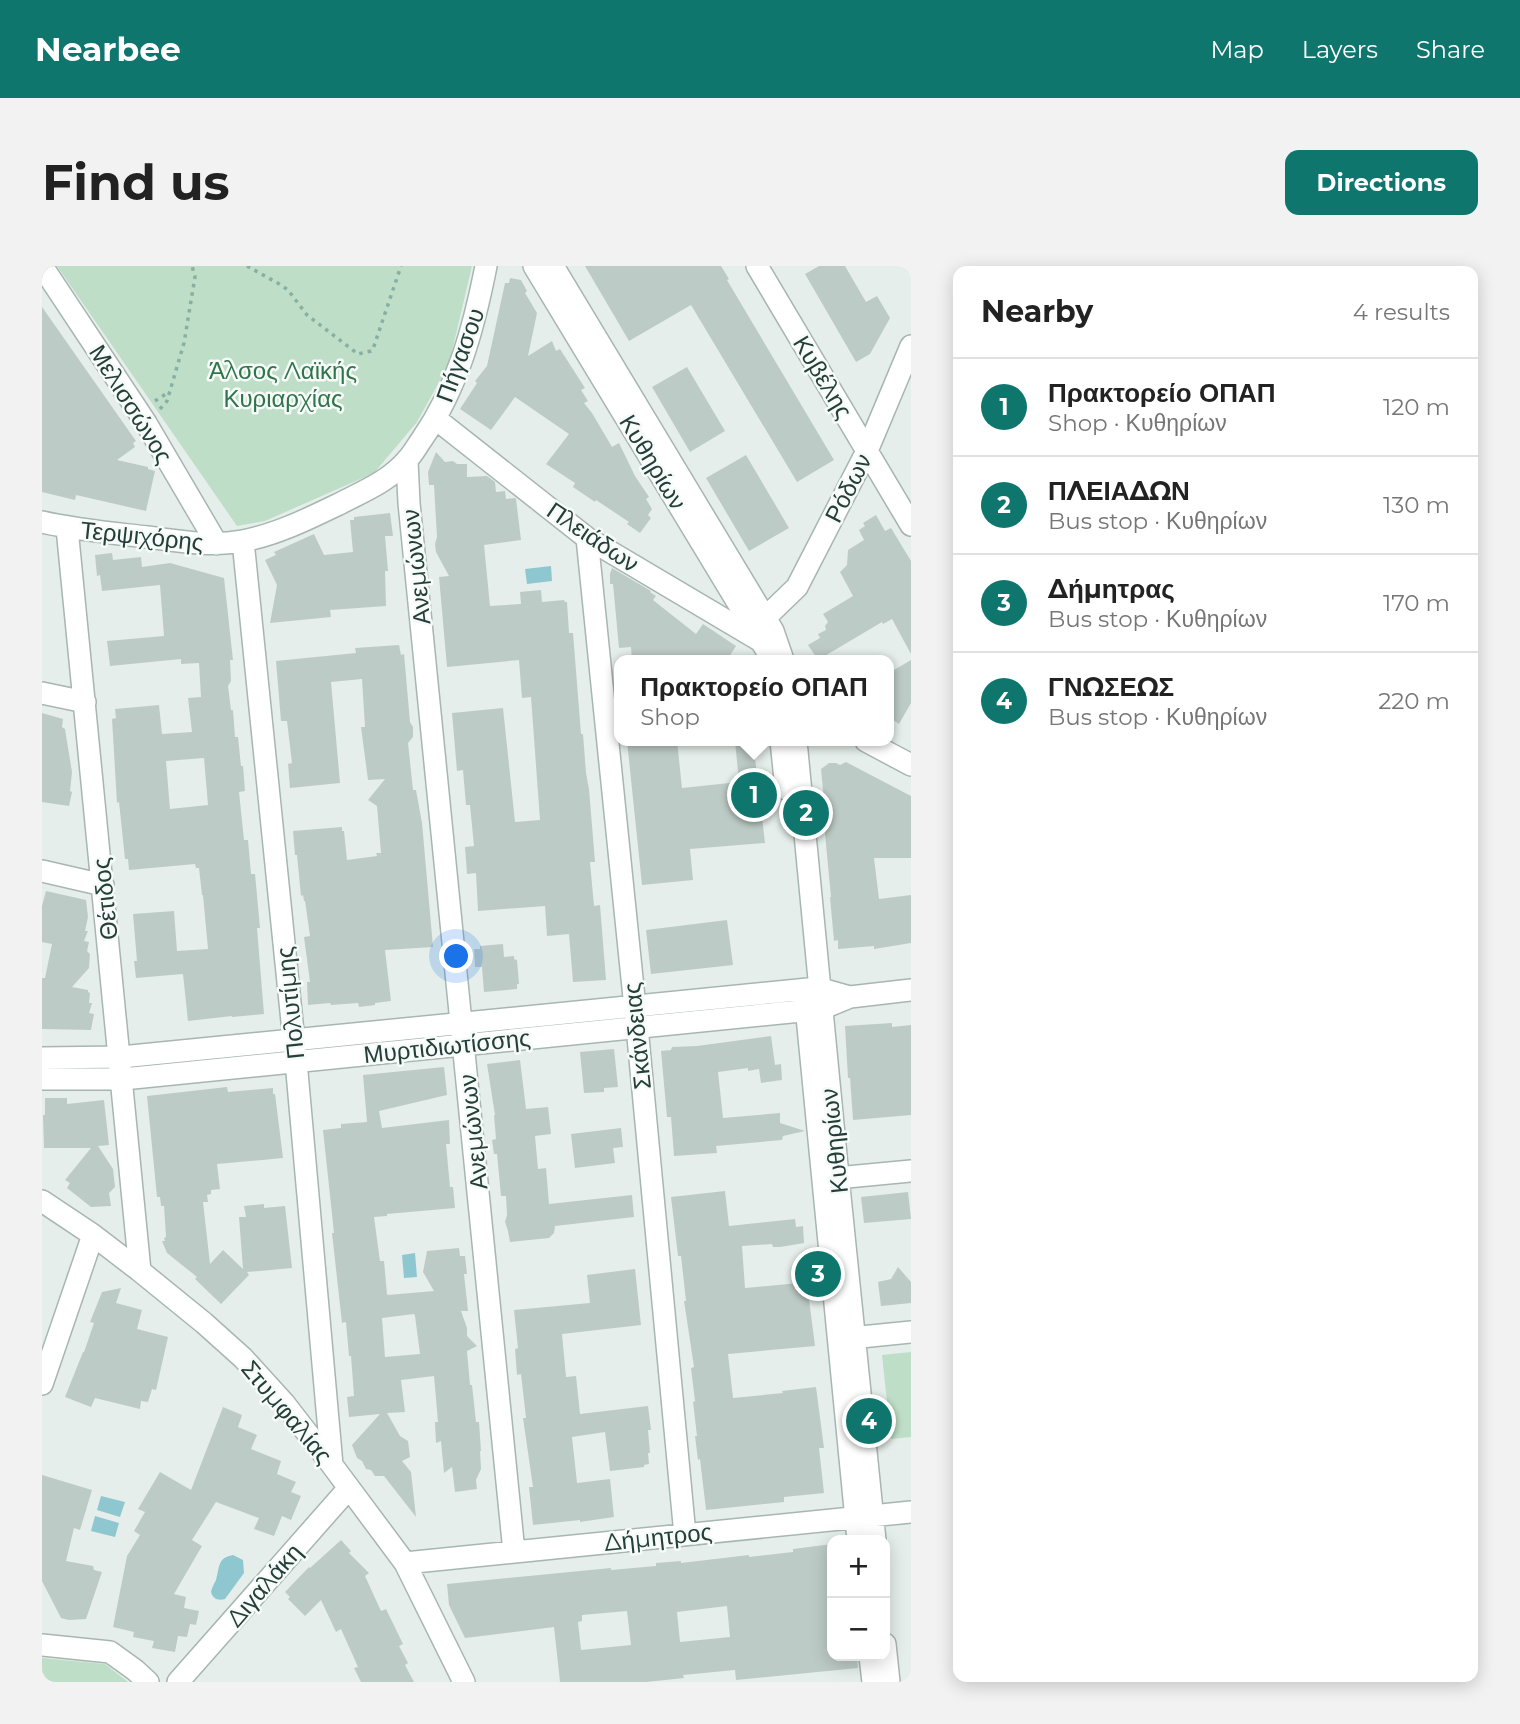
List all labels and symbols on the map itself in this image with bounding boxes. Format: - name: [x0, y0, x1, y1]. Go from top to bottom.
- street label: Πήγασου: [430, 304, 490, 406]
- street label: Κυβέλης: [787, 330, 859, 424]
- street label: Μελισσώνος: [83, 339, 179, 469]
- park label: Άλσος Λαϊκής Κυριαρχίας: [209, 356, 357, 413]
- street label: Κυθηρίων: [613, 409, 693, 515]
- street label: Ρόδων: [818, 449, 878, 527]
- street label: Πλειάδων: [542, 496, 644, 578]
- street label: Ανεμώνων: [396, 508, 436, 626]
- street label: Τερψιχόρης: [79, 515, 205, 557]
- pin: 1: [731, 769, 777, 821]
- pin: 2: [783, 787, 829, 839]
- street label: Θέτιδος: [86, 856, 124, 942]
- your location: [439, 939, 473, 973]
- street label: Πολυτίμης: [270, 945, 310, 1061]
- street label: Σκάνδειας: [617, 981, 657, 1091]
- street label: Μυρτιδιωτίσσης: [362, 1023, 532, 1069]
- street label: Ανεμώνων: [453, 1073, 493, 1191]
- street label: Κυθηρίων: [814, 1087, 854, 1195]
- pin: 3: [795, 1248, 841, 1300]
- street label: Στυμφαλίας: [235, 1354, 339, 1470]
- pin: 4: [846, 1395, 892, 1447]
- street label: Δήμητρος: [603, 1517, 713, 1557]
- street label: Διγαλάκη: [220, 1538, 308, 1632]

